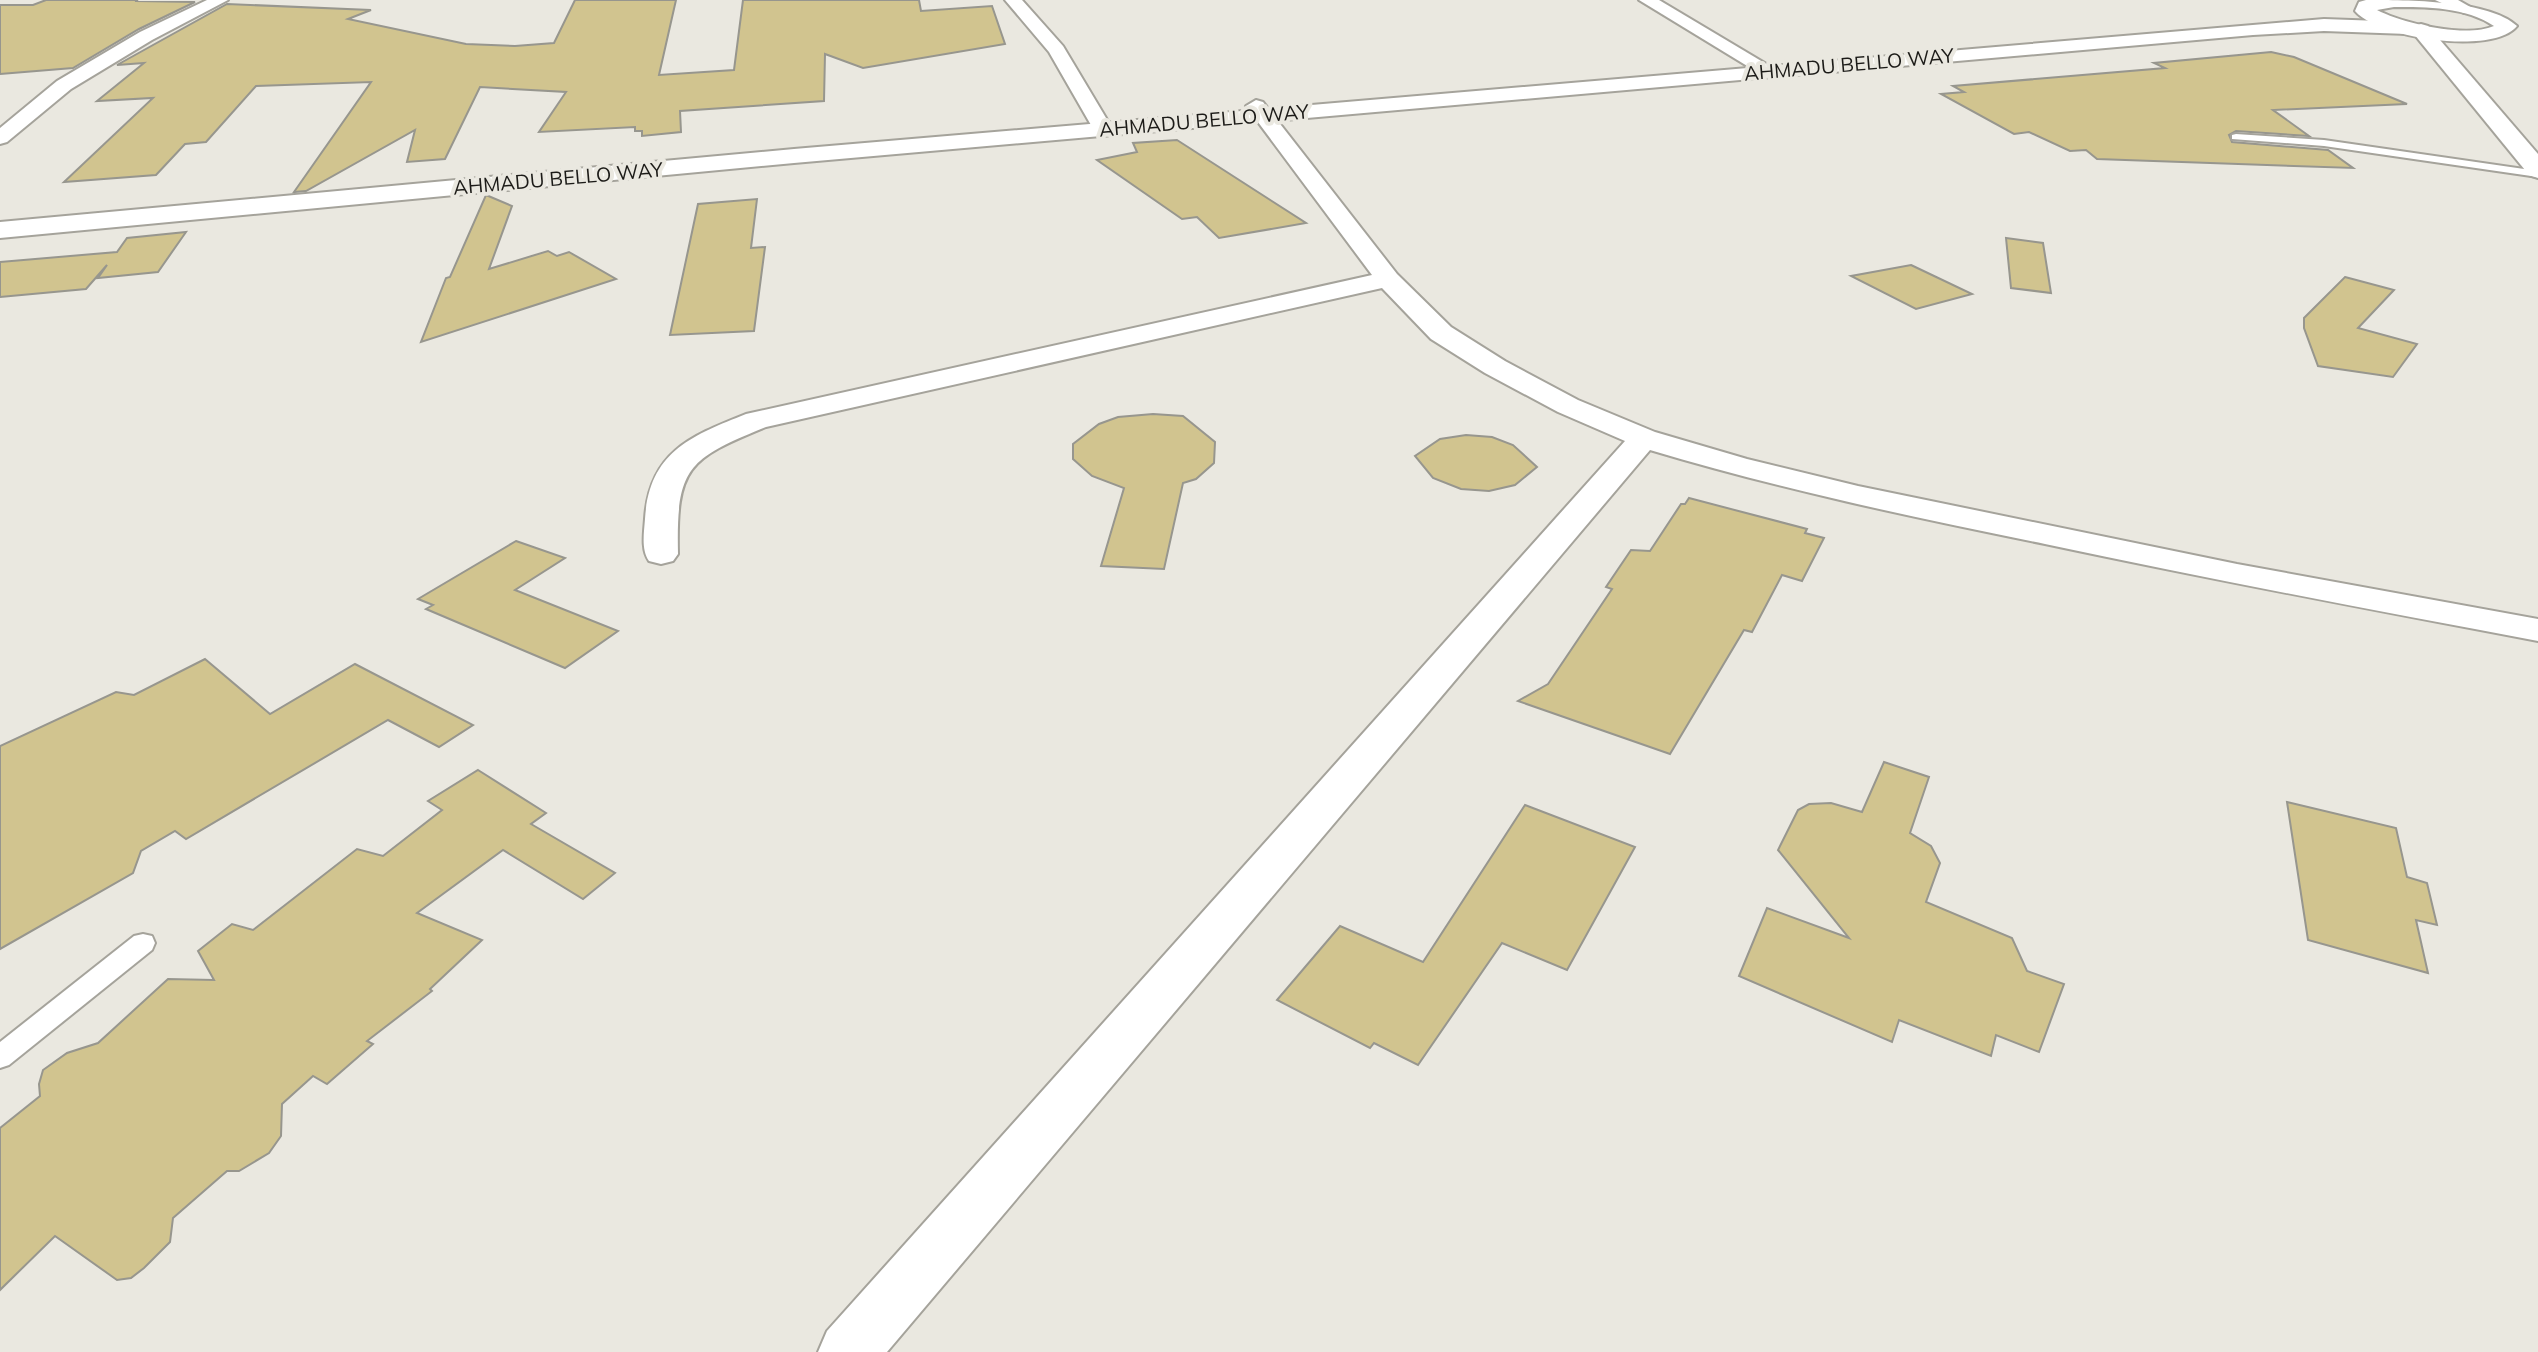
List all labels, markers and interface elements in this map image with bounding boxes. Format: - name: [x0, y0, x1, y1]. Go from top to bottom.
- street label: AHMADU BELLO WAY: [1743, 42, 1956, 86]
- street label: AHMADU BELLO WAY: [1098, 98, 1311, 142]
- street label: AHMADU BELLO WAY: [452, 156, 665, 200]

